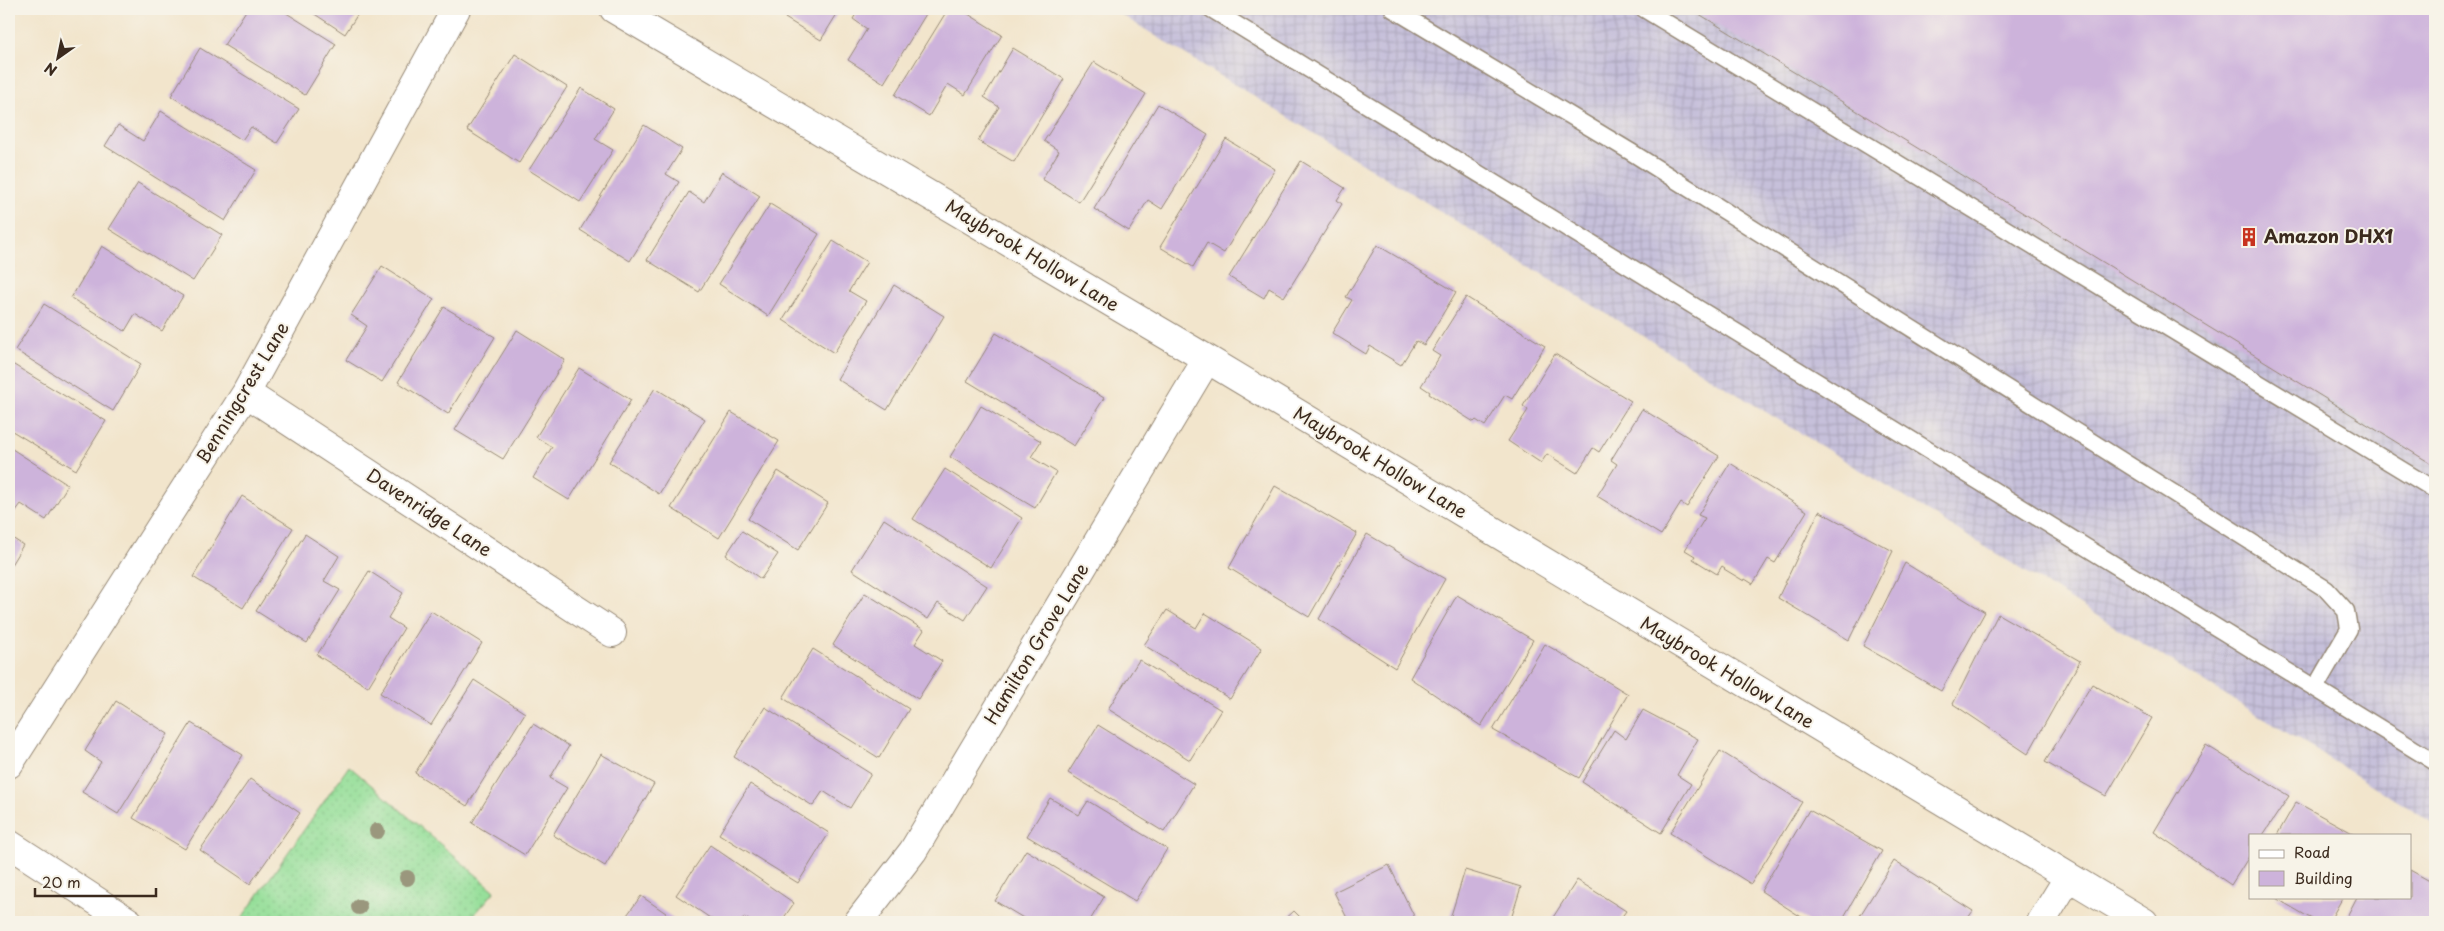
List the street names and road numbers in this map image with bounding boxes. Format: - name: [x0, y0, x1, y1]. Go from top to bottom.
- street label: Maybrook Hollow Lane: [941, 192, 1125, 317]
- street label: Benningcrest Lane: [189, 316, 295, 468]
- street label: Maybrook Hollow Lane: [1289, 399, 1473, 524]
- street label: Davenridge Lane: [362, 461, 498, 562]
- street label: Hamilton Grove Lane: [977, 557, 1095, 729]
- street label: Maybrook Hollow Lane: [1636, 609, 1820, 734]

